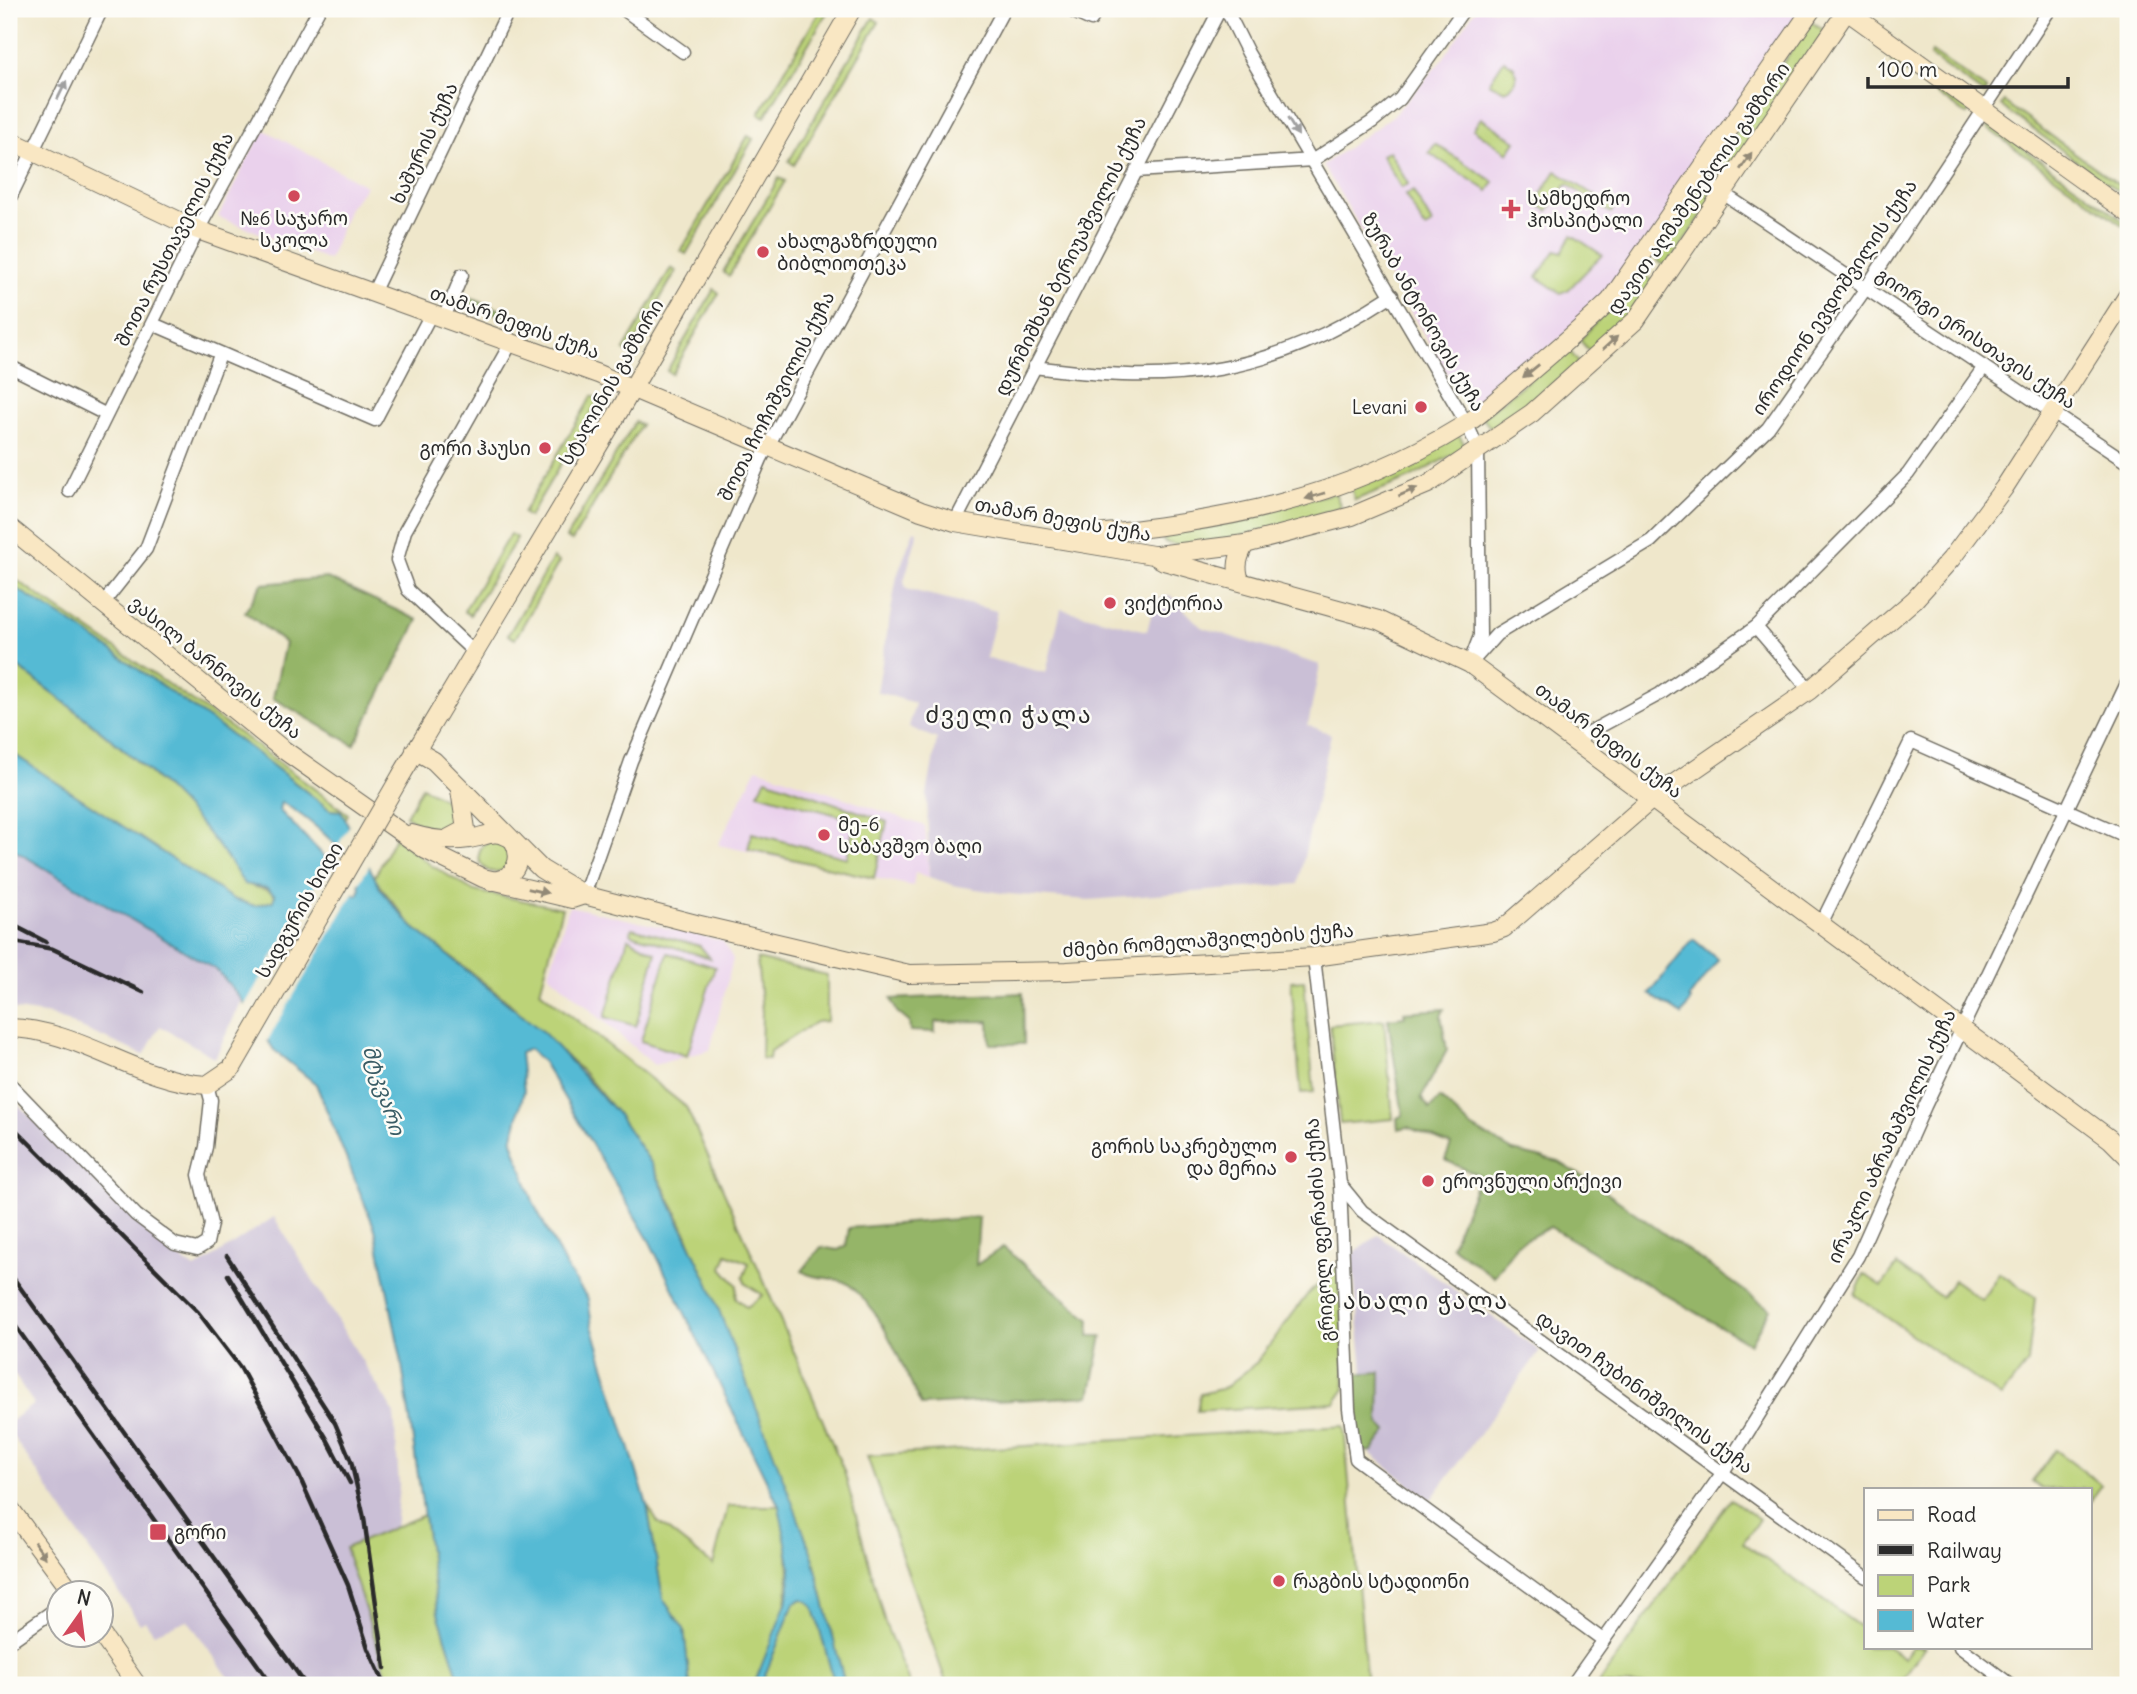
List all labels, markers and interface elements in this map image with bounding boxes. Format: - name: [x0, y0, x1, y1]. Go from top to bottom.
- scale bar: [1868, 46, 2067, 90]
- text: 100 m: [1878, 56, 1937, 83]
- street label: დავით აღმაშენებლის გამზირი: [1601, 57, 1795, 319]
- street label: ხაშურის ქუჩა: [385, 78, 463, 208]
- one-way arrow: [57, 80, 68, 100]
- street label: დურმიშხან ბერიუაშვილის ქუჩა: [989, 112, 1152, 400]
- one-way arrow: [1286, 117, 1299, 137]
- street label: შოთა რუსთაველის ქუჩა: [109, 128, 239, 351]
- one-way arrow: [1739, 152, 1752, 171]
- street label: იროდიონ ევდოშვილის ქუჩა: [1746, 175, 1923, 420]
- place label: სამხედრო ჰოსპიტალი: [1527, 186, 1643, 233]
- marker: №6 საჯარო სკოლა: [286, 188, 302, 204]
- marker: სამხედრო ჰოსპიტალი: [1501, 199, 1521, 219]
- place label: №6 საჯარო სკოლა: [240, 206, 348, 253]
- street label: ზურაბ ანტონოვის ქუჩა: [1357, 208, 1491, 416]
- place label: ახალგაზრდული ბიბლიოთეკა: [777, 229, 937, 276]
- marker: ახალგაზრდული ბიბლიოთეკა: [755, 244, 771, 260]
- street label: გიორგი ერისთავის ქუჩა: [1871, 262, 2081, 414]
- street label: თამარ მეფის ქუჩა: [427, 280, 603, 364]
- street label: შოთა ჩოჩიშვილის ქუჩა: [713, 287, 840, 505]
- street label: სტალინის გამზირი: [554, 294, 669, 470]
- one-way arrow: [1602, 336, 1619, 352]
- one-way arrow: [1523, 363, 1540, 378]
- place label: Levani: [1352, 395, 1407, 419]
- marker: Levani: [1413, 399, 1429, 415]
- place label: გორი ჰაუსი: [420, 436, 531, 460]
- marker: გორი ჰაუსი: [537, 440, 553, 456]
- one-way arrow: [1398, 486, 1419, 497]
- one-way arrow: [1304, 491, 1325, 501]
- street label: თამარ მეფის ქუჩა: [973, 492, 1153, 546]
- street label: ვასილ ბარნოვის ქუჩა: [124, 590, 307, 745]
- place label: ვიქტორია: [1124, 591, 1223, 615]
- marker: ვიქტორია: [1102, 595, 1118, 611]
- street label: თამარ მეფის ქუჩა: [1530, 677, 1688, 803]
- district label: ძველი ჭალა: [925, 700, 1093, 729]
- place label: მე-6 საბავშვო ბაღი: [838, 812, 982, 859]
- marker: მე-6 საბავშვო ბაღი: [816, 827, 832, 843]
- street label: სადგურის ხიდი: [250, 838, 349, 983]
- one-way arrow: [527, 886, 549, 897]
- street label: ძმები რომელაშვილების ქუჩა: [1062, 918, 1355, 963]
- street label: ირაკლი აბრამაშვილის ქუჩა: [1821, 1005, 1961, 1267]
- water label: მტკვარი: [357, 1042, 411, 1139]
- street label: გრიგოლ ფერაძის ქუჩა: [1299, 1117, 1340, 1343]
- place label: გორის საკრებულო და მერია: [1091, 1134, 1277, 1181]
- marker: გორის საკრებულო და მერია: [1283, 1149, 1299, 1165]
- place label: ეროვნული არქივი: [1442, 1169, 1622, 1194]
- marker: ეროვნული არქივი: [1420, 1173, 1436, 1189]
- district label: ახალი ჭალა: [1343, 1286, 1509, 1315]
- street label: დავით ჩუბინიშვილის ქუჩა: [1531, 1305, 1758, 1480]
- legend: [1864, 1488, 2092, 1648]
- text: Road: [1927, 1501, 1976, 1528]
- place label: გორი: [174, 1520, 226, 1544]
- marker: გორი: [148, 1522, 168, 1542]
- text: Railway: [1927, 1537, 2002, 1564]
- one-way arrow: [33, 1540, 48, 1558]
- place label: რაგბის სტადიონი: [1293, 1569, 1470, 1594]
- text: Park: [1927, 1571, 1970, 1598]
- marker: რაგბის სტადიონი: [1271, 1573, 1287, 1589]
- north arrow: [46, 1578, 116, 1648]
- text: N: [75, 1584, 93, 1611]
- text: Water: [1927, 1607, 1985, 1634]

